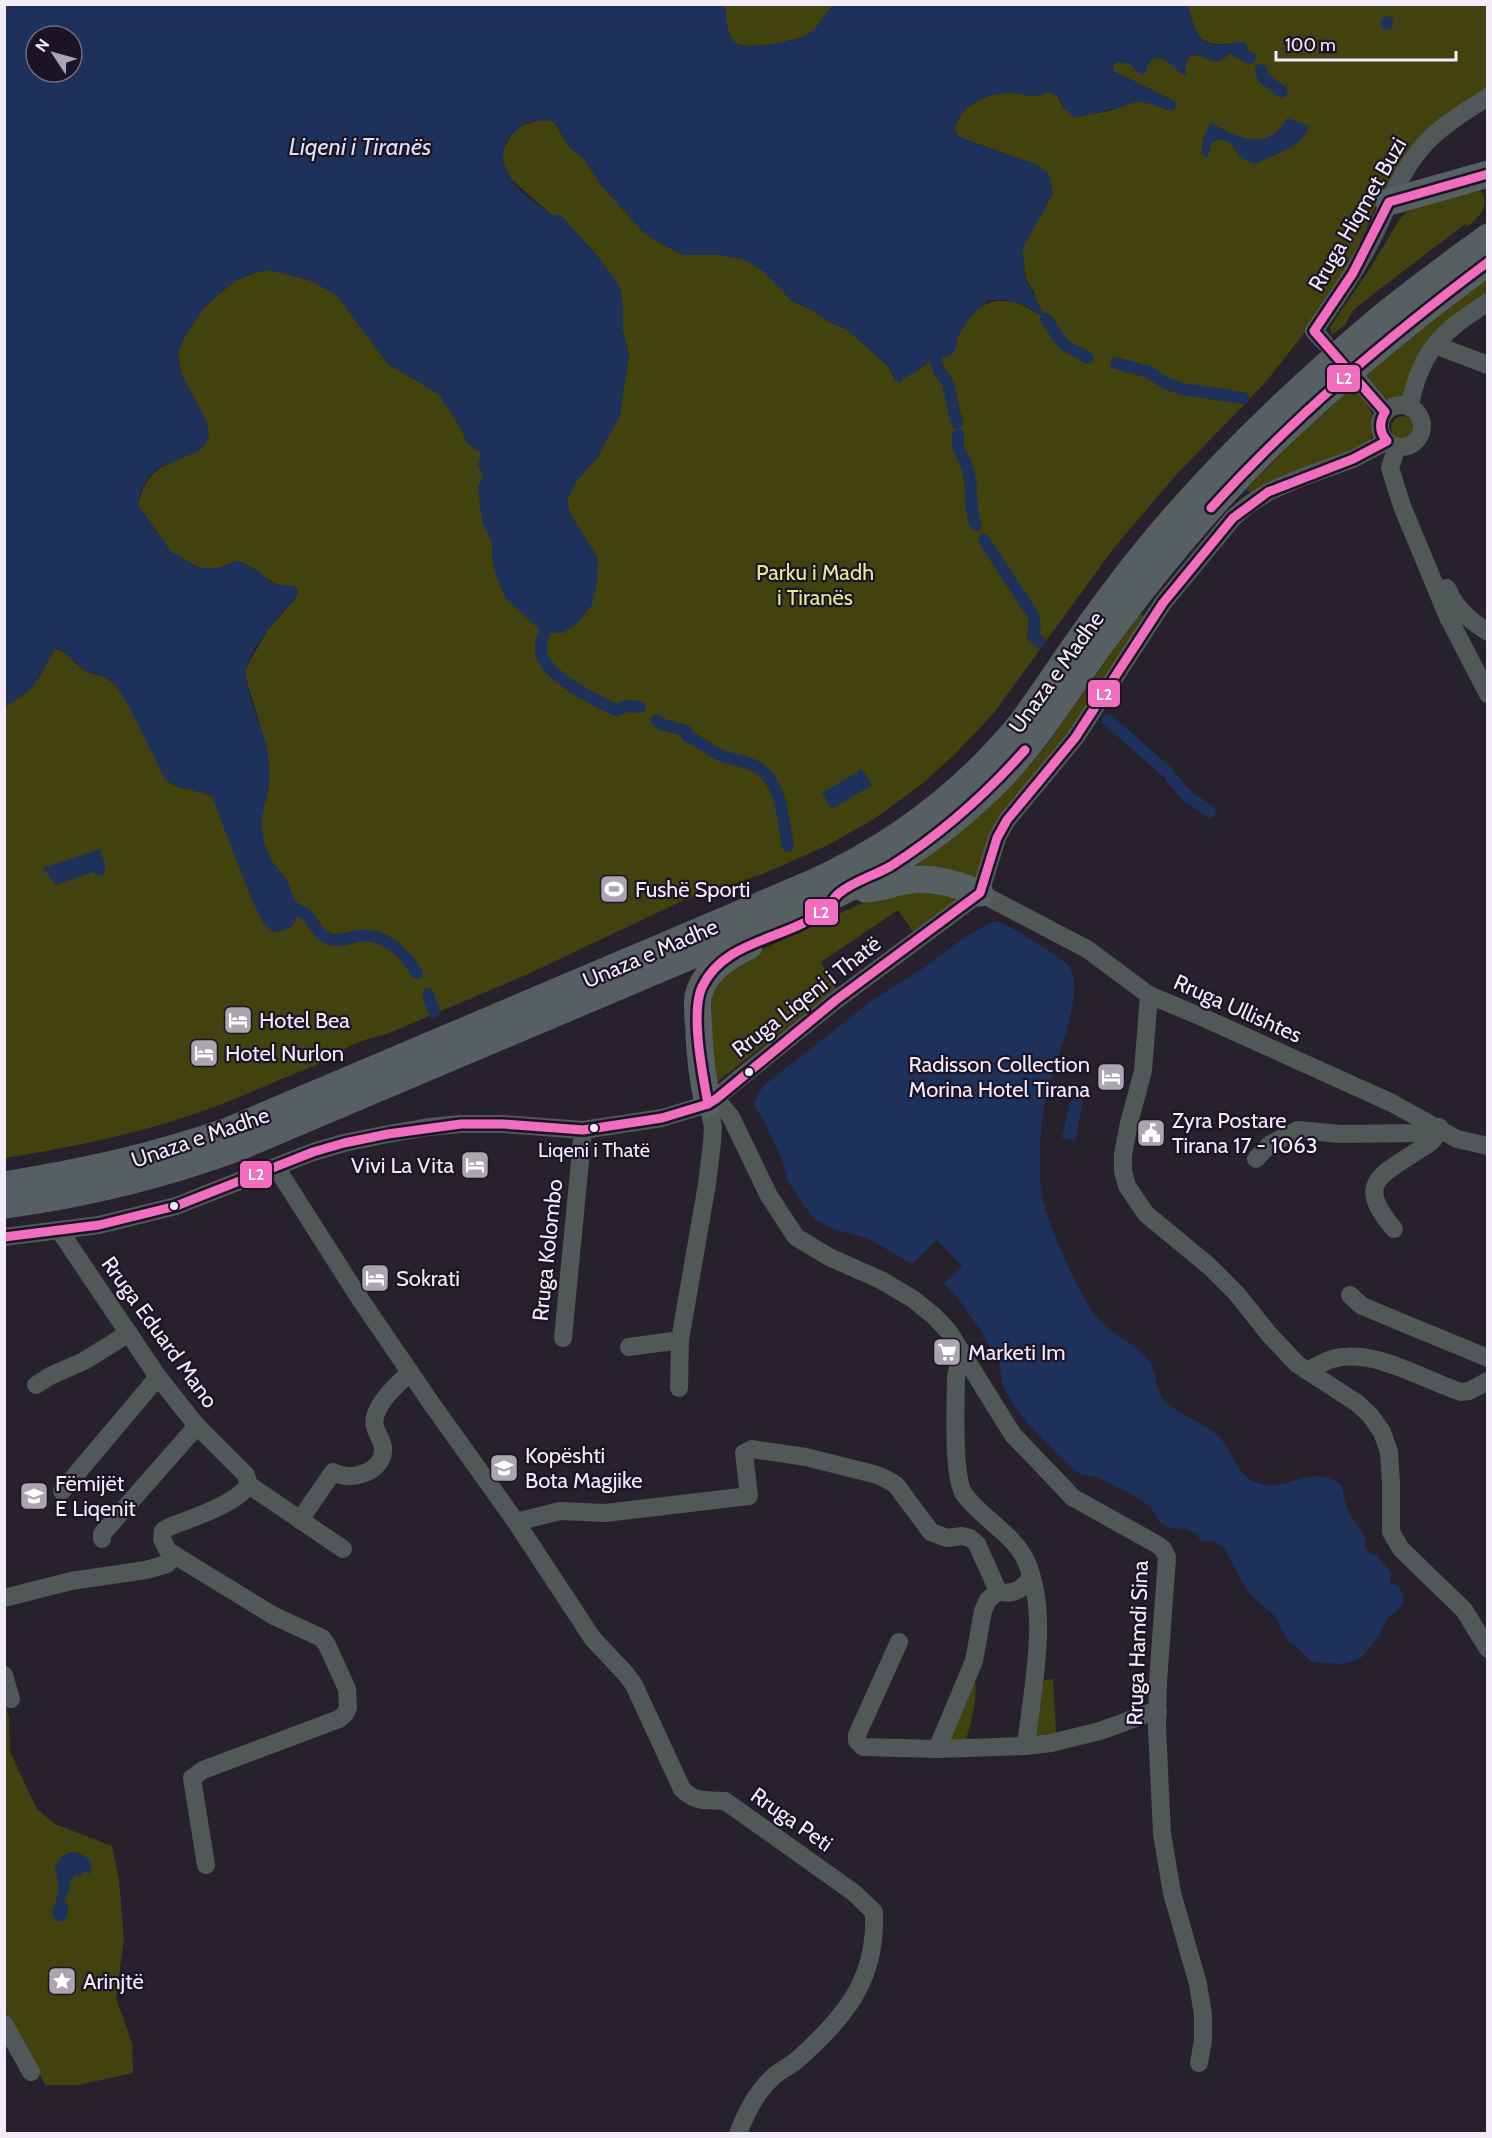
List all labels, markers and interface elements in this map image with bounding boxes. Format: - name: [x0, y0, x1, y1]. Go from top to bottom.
- north arrow: [24, 24, 84, 84]
- scale bar: [1276, 24, 1456, 62]
- text: 100 m: [1285, 34, 1336, 56]
- text: N: [31, 35, 53, 56]
- water label: Liqeni i Tiranës: [289, 132, 431, 161]
- street label: Rruga Hiqmet Buzi: [1303, 133, 1412, 296]
- line badge: L2: [1326, 364, 1361, 393]
- text: L2: [1336, 369, 1352, 388]
- park label: Parku i Madh i Tiranës: [756, 559, 874, 611]
- street label: Unaza e Madhe: [1003, 606, 1110, 739]
- line badge: L2: [1087, 679, 1121, 708]
- text: L2: [1096, 685, 1112, 704]
- sports icon: Fushë Sporti: [598, 873, 630, 905]
- place label: Fushë Sporti: [635, 876, 751, 903]
- line badge: L2: [804, 898, 839, 926]
- text: L2: [813, 903, 829, 922]
- street label: Unaza e Madhe: [579, 913, 722, 994]
- street label: Rruga Liqeni i Thatë: [727, 930, 886, 1063]
- street label: Rruga Ullishtes: [1170, 968, 1306, 1049]
- hotel icon: Hotel Bea: [222, 1004, 254, 1036]
- place label: Hotel Bea: [259, 1007, 350, 1034]
- hotel icon: Hotel Nurlon: [188, 1037, 220, 1069]
- place label: Hotel Nurlon: [225, 1040, 344, 1067]
- place label: Radisson Collection Morina Hotel Tirana: [909, 1051, 1090, 1103]
- hotel icon: Radisson Collection Morina Hotel Tirana: [1095, 1061, 1127, 1093]
- unlabelled marker: [743, 1066, 755, 1078]
- street label: Unaza e Madhe: [128, 1101, 273, 1174]
- place label: Zyra Postare Tirana 17 - 1063: [1172, 1107, 1318, 1159]
- public building icon: Zyra Postare Tirana 17 - 1063: [1135, 1117, 1167, 1149]
- marker: Liqeni i Thatë: [588, 1122, 600, 1134]
- place label: Liqeni i Thatë: [538, 1138, 650, 1162]
- hotel icon: Vivi La Vita: [459, 1149, 491, 1181]
- place label: Vivi La Vita: [351, 1152, 454, 1179]
- line badge: L2: [239, 1160, 273, 1189]
- text: L2: [248, 1165, 264, 1184]
- street label: Rruga Kolombo: [527, 1178, 568, 1322]
- unlabelled marker: [168, 1200, 180, 1212]
- street label: Rruga Eduard Mano: [96, 1251, 224, 1413]
- hotel icon: Sokrati: [359, 1262, 391, 1294]
- place label: Sokrati: [396, 1265, 460, 1292]
- supermarket icon: Marketi Im: [931, 1336, 963, 1368]
- place label: Marketi Im: [968, 1339, 1066, 1366]
- place label: Kopështi Bota Magjike: [525, 1442, 643, 1494]
- school or university icon: Kopështi Bota Magjike: [488, 1452, 520, 1484]
- place label: Fëmijët E Liqenit: [55, 1470, 136, 1522]
- school or university icon: Fëmijët E Liqenit: [18, 1480, 50, 1512]
- street label: Rruga Hamdi Sina: [1121, 1560, 1154, 1726]
- street label: Rruga Peti: [746, 1781, 838, 1857]
- place icon: Arinjtë: [46, 1965, 78, 1997]
- place label: Arinjtë: [83, 1968, 144, 1995]

